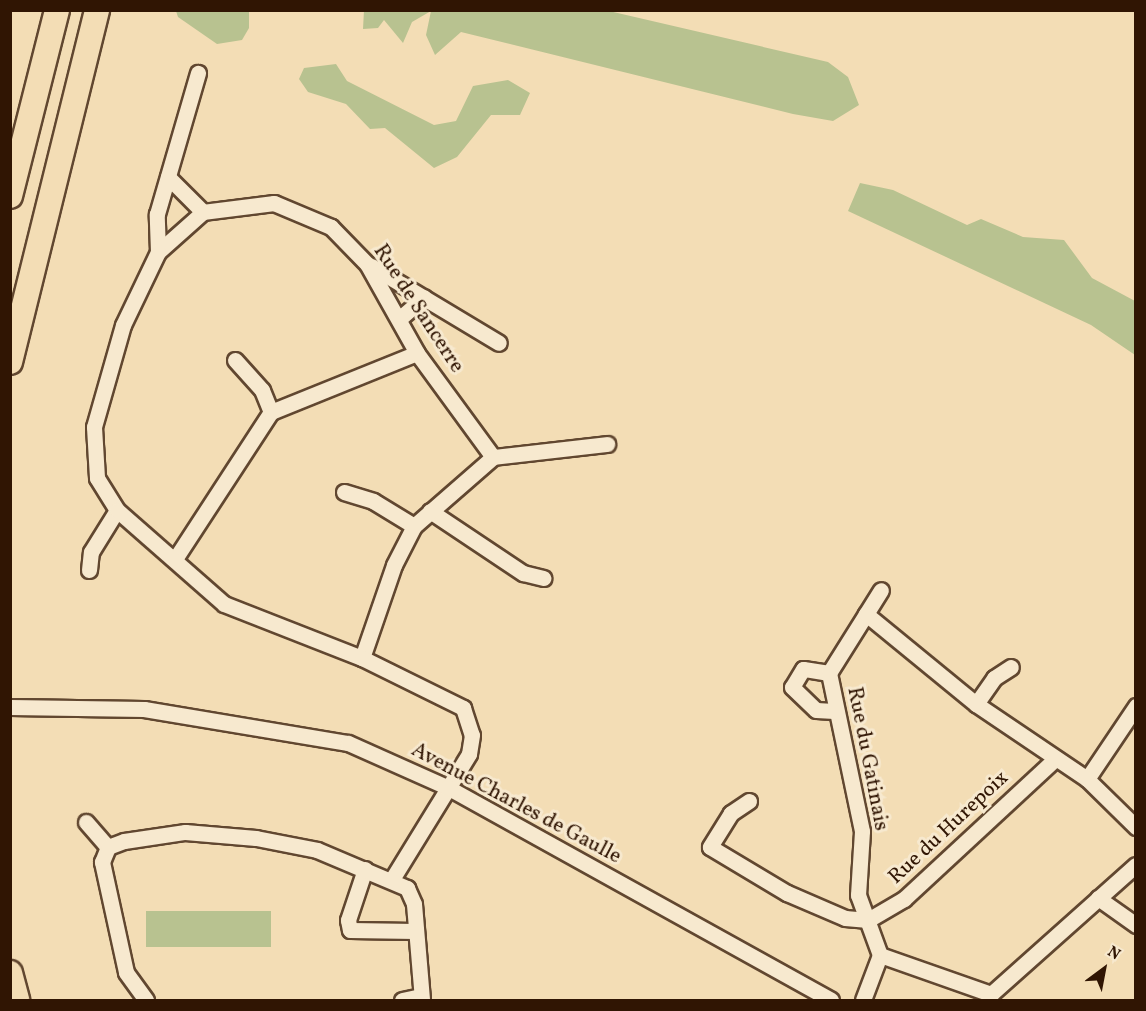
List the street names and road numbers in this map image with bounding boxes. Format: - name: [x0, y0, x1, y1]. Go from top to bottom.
- street label: Rue de Sancerre: [367, 240, 469, 378]
- street label: Rue du Gatinais: [841, 685, 893, 833]
- street label: Avenue Charles de Gaulle: [407, 738, 625, 870]
- street label: Rue du Hurepoix: [884, 766, 1014, 890]

